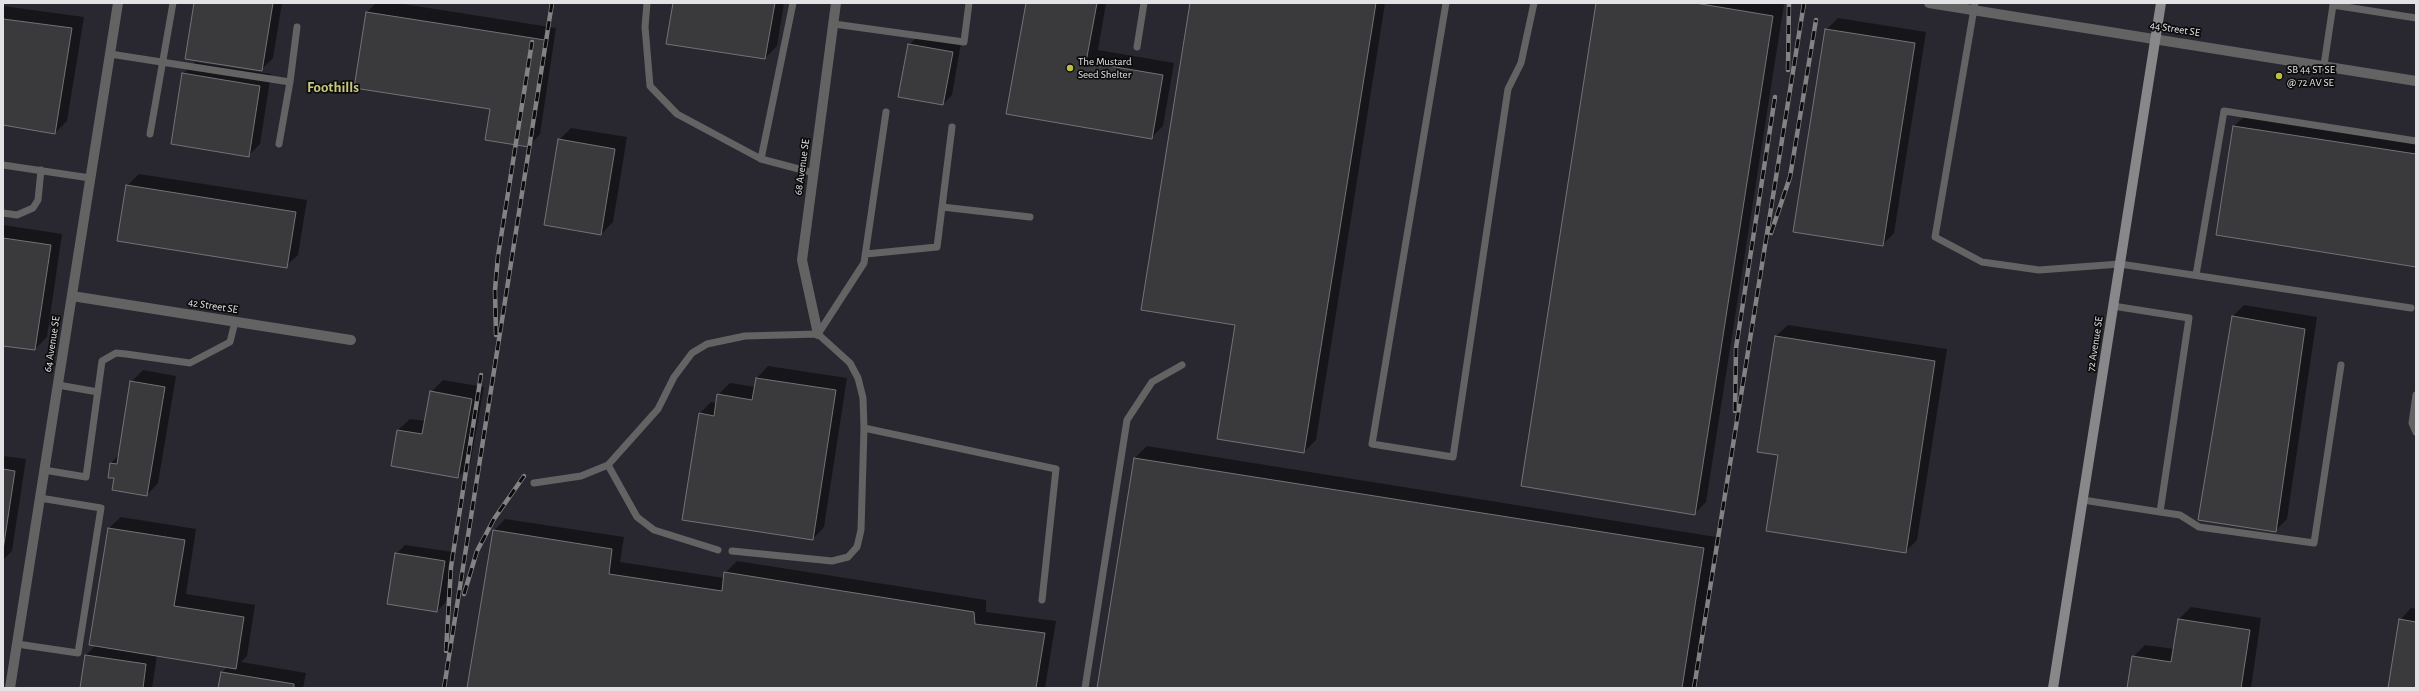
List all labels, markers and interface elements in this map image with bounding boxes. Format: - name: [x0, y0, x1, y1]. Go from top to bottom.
- street label: 44 Street SE: [2149, 19, 2201, 39]
- place label: The Mustard Seed Shelter: [1078, 55, 1132, 81]
- marker: The Mustard Seed Shelter: [1065, 63, 1075, 73]
- place label: SB 44 ST SE @ 72 AV SE: [2287, 63, 2335, 89]
- marker: SB 44 ST SE @ 72 AV SE: [2274, 71, 2284, 81]
- district label: Foothills: [307, 78, 359, 96]
- street label: 68 Avenue SE: [792, 138, 812, 196]
- street label: 42 Street SE: [187, 296, 239, 316]
- street label: 64 Avenue SE: [41, 315, 63, 373]
- street label: 72 Avenue SE: [2084, 315, 2106, 373]

